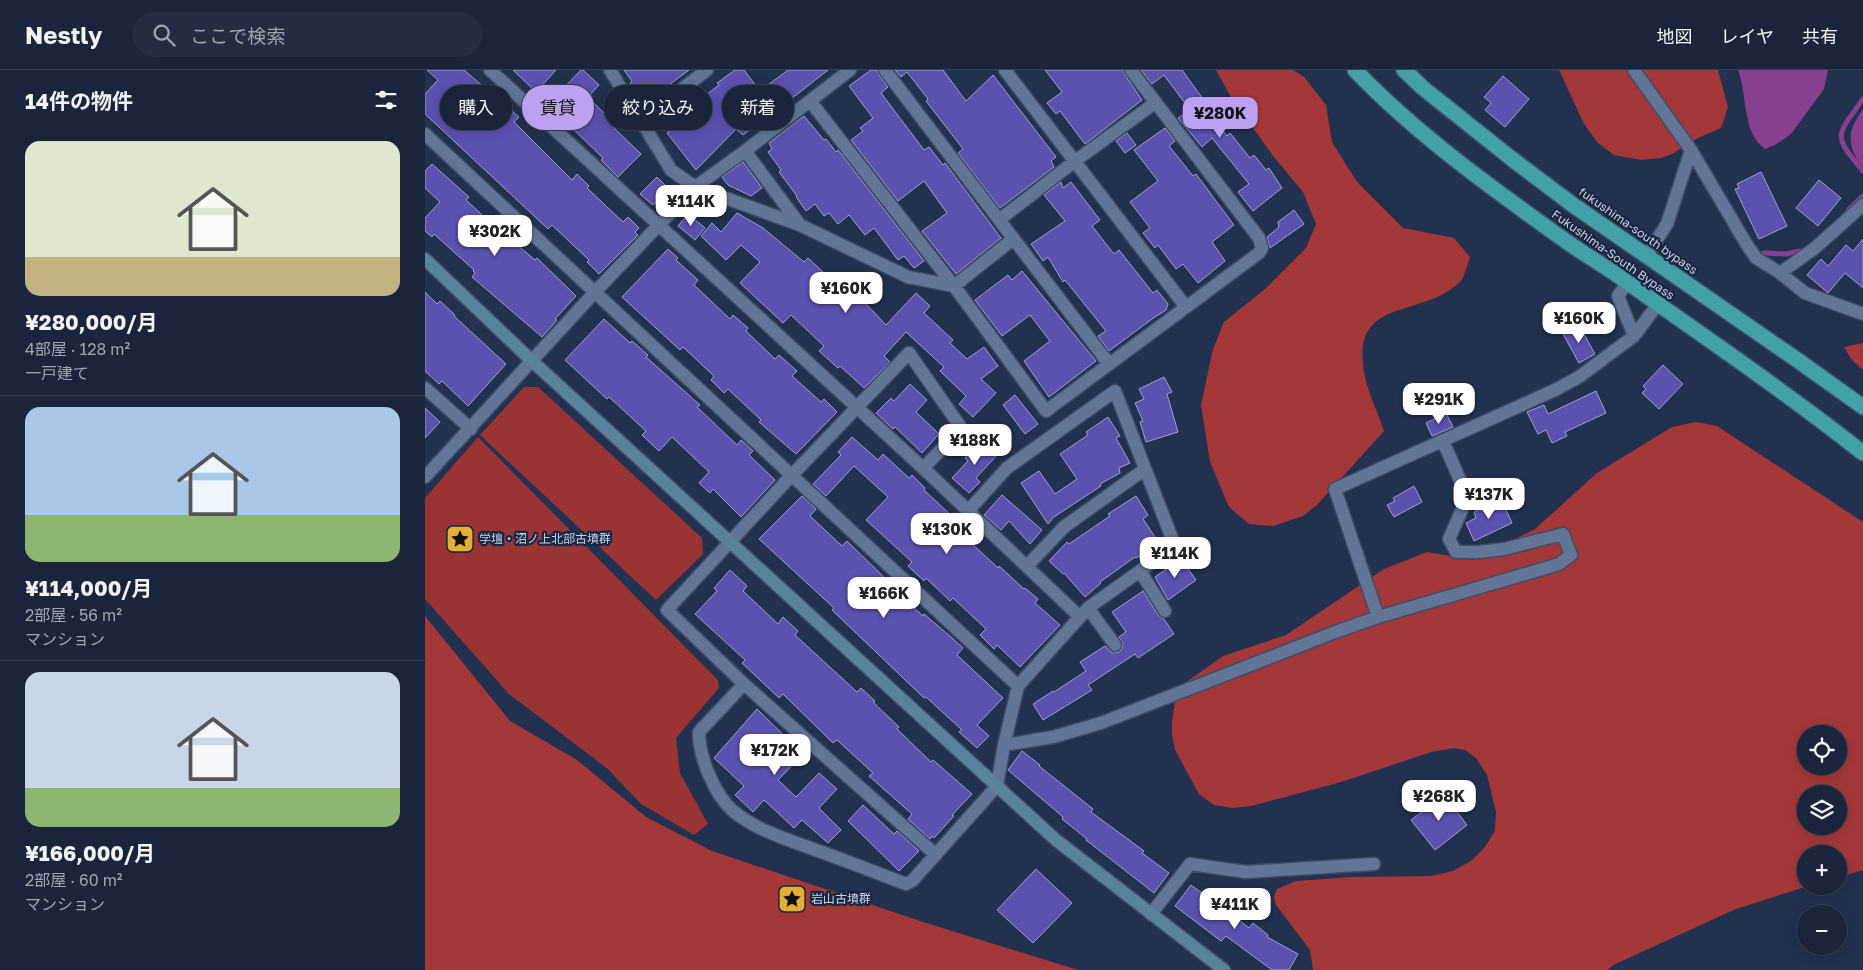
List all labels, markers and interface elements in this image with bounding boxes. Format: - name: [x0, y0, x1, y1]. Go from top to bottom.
- search box: [132, 12, 482, 57]
- text: Nestly: [25, 20, 102, 49]
- icon: search: [150, 21, 178, 49]
- text: ここで検索: [190, 24, 285, 47]
- text: 地図: [1657, 25, 1693, 47]
- text: レイヤ: [1721, 25, 1774, 47]
- text: 共有: [1802, 25, 1838, 47]
- chip: 購入: [440, 85, 512, 130]
- chip: 賃貸: [522, 85, 594, 130]
- chip: 絞り込み: [604, 85, 712, 130]
- chip: 新着: [722, 85, 794, 130]
- icon: filters: [372, 86, 400, 114]
- text: 14件の物件: [25, 88, 133, 114]
- pin: ¥280K: [1185, 97, 1255, 139]
- text: ¥280K: [1194, 103, 1246, 123]
- icon: home: [168, 174, 258, 264]
- pin: ¥114K: [656, 184, 726, 227]
- street label: fukushima-south bypass: [1576, 184, 1700, 277]
- text: ¥114K: [667, 191, 715, 211]
- street label: Fukushima-South Bypass: [1549, 207, 1677, 303]
- pin: ¥302K: [460, 214, 530, 257]
- text: ¥302K: [469, 221, 521, 241]
- pin: ¥160K: [811, 272, 881, 314]
- text: ¥160K: [821, 278, 871, 298]
- pin: ¥160K: [1544, 302, 1614, 344]
- text: ¥160K: [1554, 308, 1604, 328]
- text: ¥280,000/月: [25, 309, 158, 335]
- text: 4部屋 · 128 m²: [25, 339, 130, 359]
- text: 一戸建て: [25, 363, 89, 383]
- pin: ¥291K: [1404, 382, 1474, 425]
- text: ¥291K: [1414, 389, 1464, 409]
- pin: ¥188K: [940, 424, 1010, 466]
- text: ¥188K: [950, 430, 1000, 450]
- icon: home: [168, 439, 258, 529]
- pin: ¥137K: [1454, 478, 1524, 520]
- text: ¥137K: [1465, 484, 1513, 504]
- pin: ¥130K: [912, 512, 982, 555]
- text: ¥130K: [922, 519, 972, 539]
- place icon: 学壇・沼ノ上北部古墳群: [445, 524, 475, 554]
- place label: 学壇・沼ノ上北部古墳群: [479, 531, 611, 546]
- pin: ¥114K: [1140, 536, 1210, 579]
- text: ¥114K: [1151, 543, 1199, 563]
- text: ¥114,000/月: [25, 575, 152, 601]
- pin: ¥166K: [849, 576, 919, 619]
- text: ¥166K: [859, 583, 909, 603]
- text: 2部屋 · 56 m²: [25, 605, 122, 625]
- text: マンション: [25, 629, 105, 649]
- icon: home: [168, 704, 258, 794]
- map controls: [1797, 725, 1847, 955]
- button: locate: [1797, 725, 1847, 775]
- pin: ¥172K: [740, 734, 810, 776]
- text: ¥172K: [751, 740, 799, 760]
- pin: ¥268K: [1404, 780, 1474, 822]
- button: layers: [1797, 785, 1847, 835]
- text: ¥268K: [1413, 786, 1465, 806]
- text: ¥166,000/月: [25, 840, 155, 866]
- button: +: [1797, 845, 1847, 895]
- text: 2部屋 · 60 m²: [25, 870, 123, 890]
- place icon: 岩山古墳群: [777, 884, 807, 914]
- pin: ¥411K: [1200, 888, 1270, 930]
- place label: 岩山古墳群: [811, 891, 871, 906]
- text: マンション: [25, 894, 105, 914]
- text: ¥411K: [1211, 894, 1259, 914]
- button: −: [1797, 905, 1847, 955]

